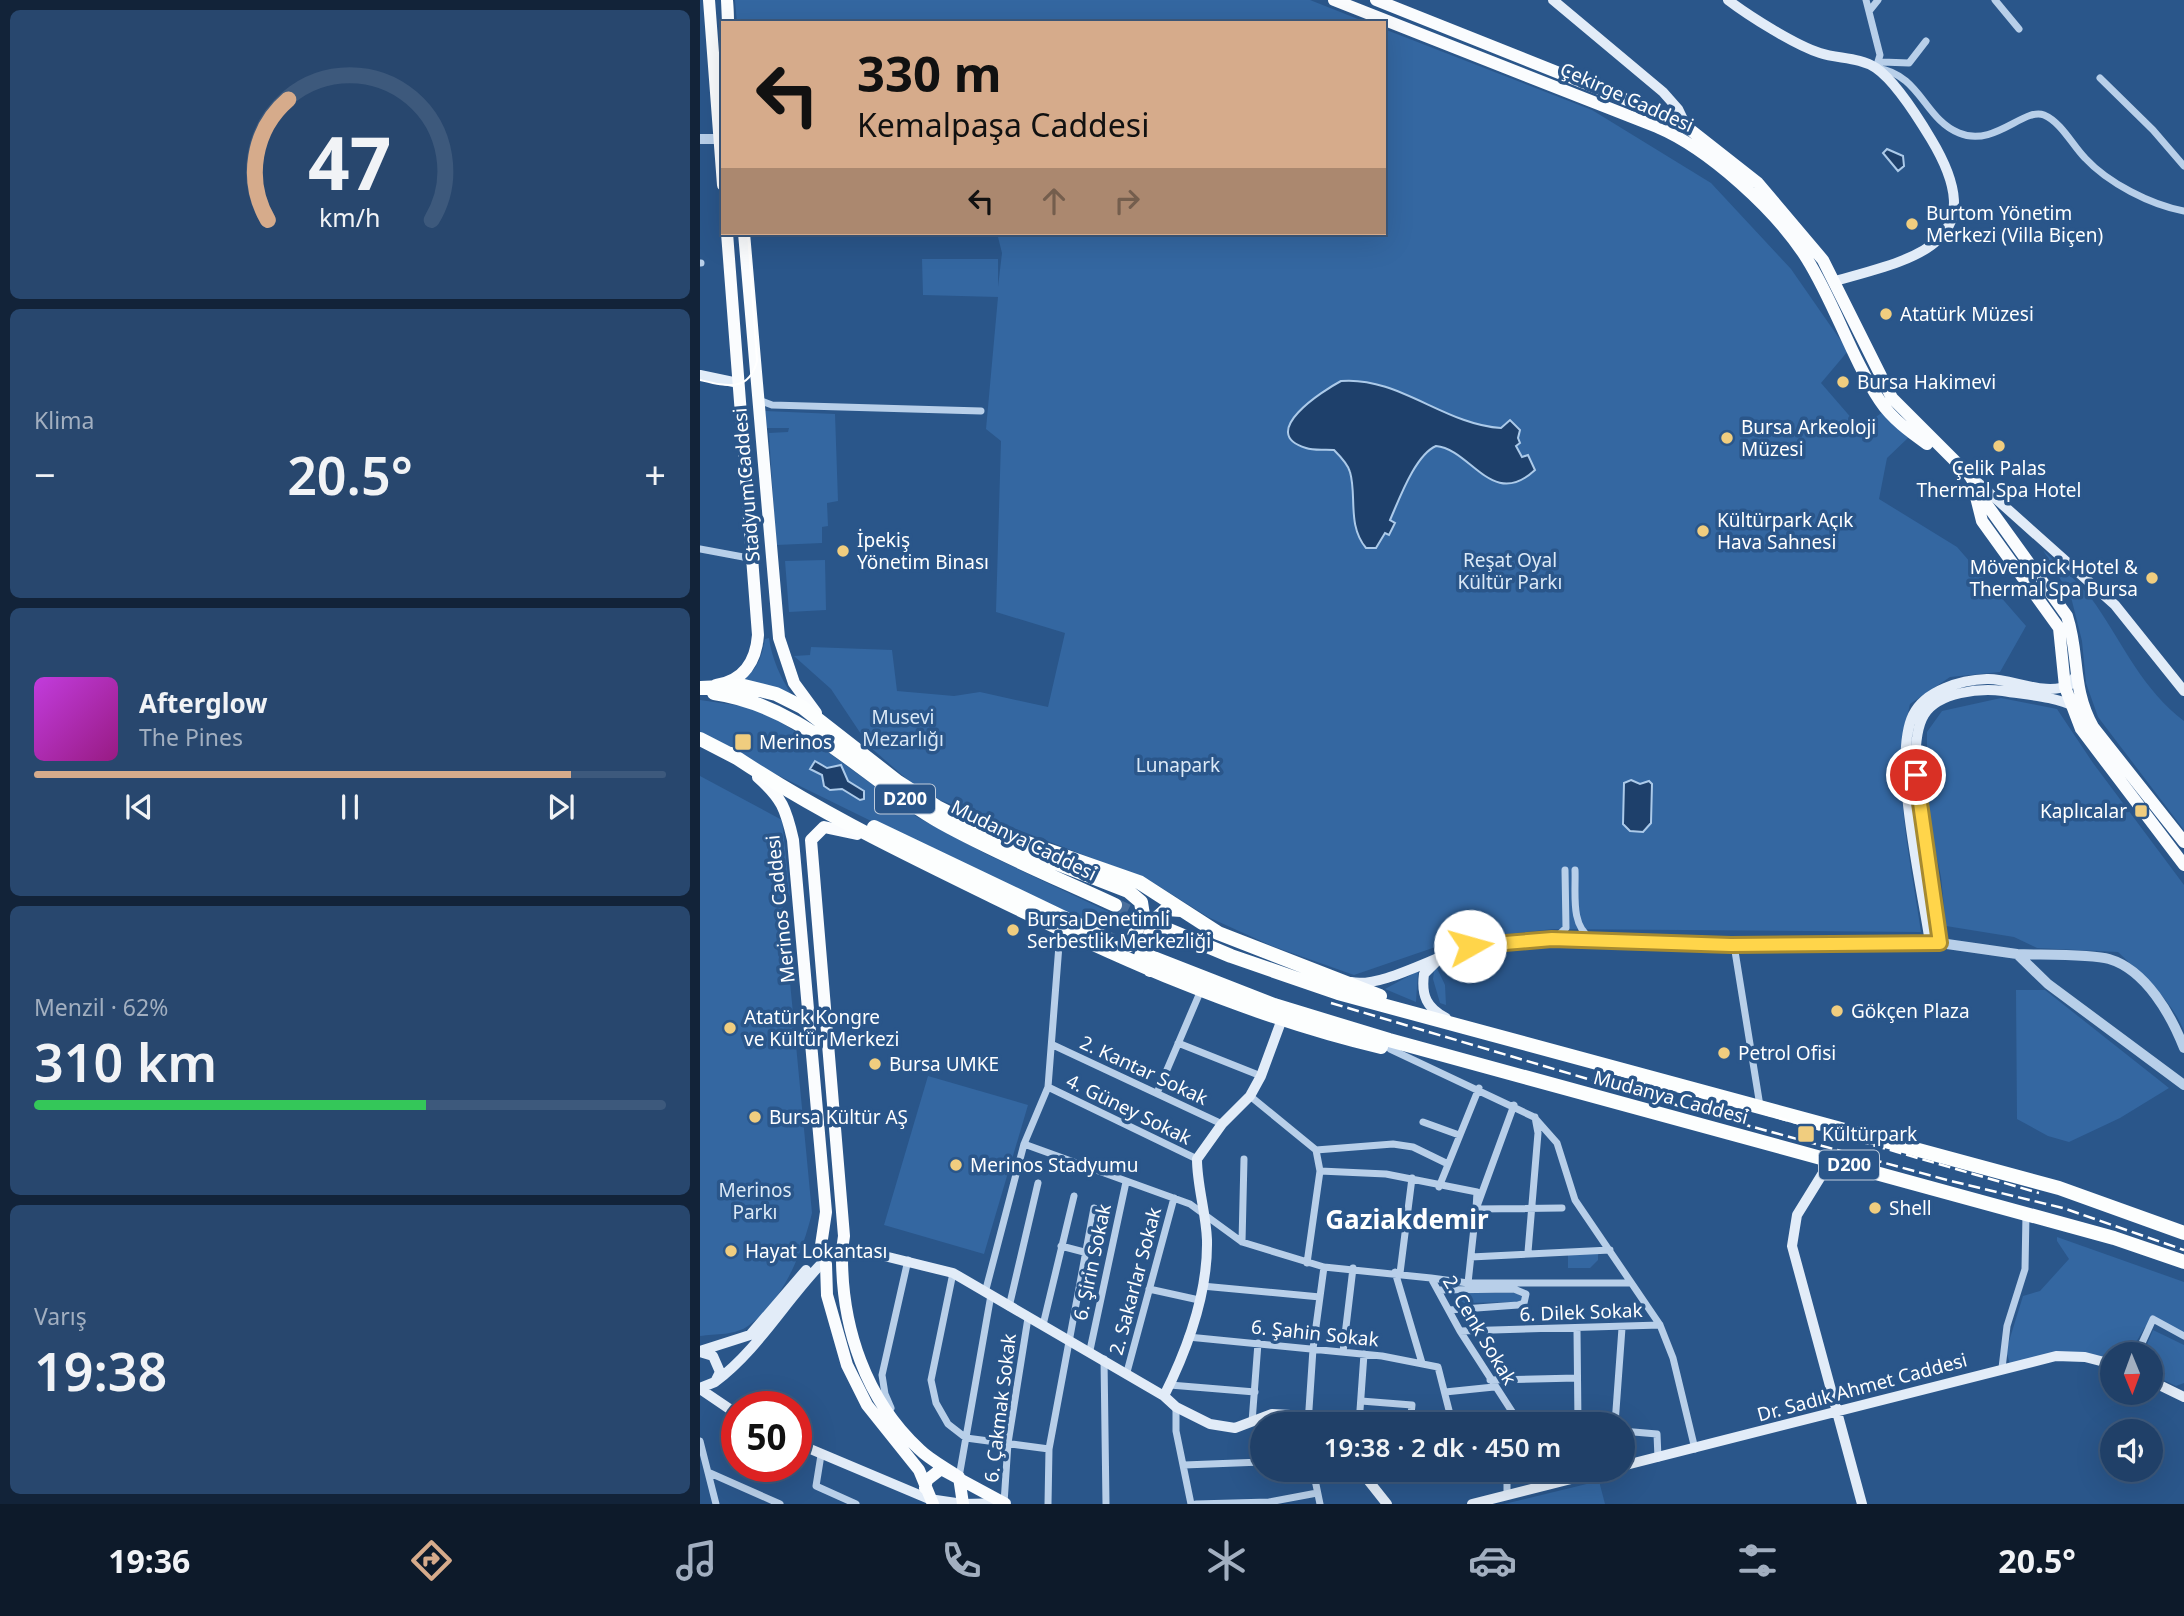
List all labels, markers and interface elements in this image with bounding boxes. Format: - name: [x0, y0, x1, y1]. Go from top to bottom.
- text: 330 m: [857, 40, 1002, 106]
- icon: left: [742, 49, 833, 140]
- street label: Çekirge Caddesi: [1556, 56, 1698, 138]
- text: Kemalpaşa Caddesi: [857, 103, 1149, 146]
- text: 47: [308, 113, 392, 212]
- icon: left: [962, 182, 1000, 220]
- icon: ahead: [1035, 182, 1073, 220]
- icon: right: [1108, 182, 1146, 220]
- text: km/h: [319, 200, 381, 234]
- place label: Burtom Yönetim Merkezi (Villa Biçen): [1926, 200, 2103, 248]
- marker: Burtom Yönetim Merkezi (Villa Biçen): [1904, 216, 1920, 232]
- place label: Atatürk Müzesi: [1900, 301, 2034, 327]
- marker: Atatürk Müzesi: [1878, 306, 1894, 322]
- place label: Bursa Hakimevi: [1857, 369, 1996, 395]
- marker: Bursa Hakimevi: [1835, 374, 1851, 390]
- text: Klima: [34, 404, 95, 436]
- street label: Stadyum Caddesi: [726, 407, 766, 563]
- place label: Bursa Arkeoloji Müzesi: [1741, 414, 1876, 462]
- marker: Bursa Arkeoloji Müzesi: [1719, 430, 1735, 446]
- marker: Çelik Palas Thermal Spa Hotel: [1991, 438, 2007, 454]
- text: 20.5°: [287, 439, 413, 510]
- text: −: [34, 448, 56, 500]
- text: +: [644, 448, 666, 500]
- place label: Çelik Palas Thermal Spa Hotel: [1917, 455, 2081, 503]
- place label: Kültürpark Açık Hava Sahnesi: [1717, 507, 1853, 555]
- marker: Kültürpark Açık Hava Sahnesi: [1695, 523, 1711, 539]
- place label: İpekiş Yönetim Binası: [857, 527, 989, 575]
- marker: İpekiş Yönetim Binası: [835, 543, 851, 559]
- park label: Reşat Oyal Kültür Parkı: [1458, 547, 1562, 595]
- place label: Mövenpick Hotel & Thermal Spa Bursa: [1969, 554, 2138, 602]
- marker: Mövenpick Hotel & Thermal Spa Bursa: [2144, 570, 2160, 586]
- text: Afterglow: [139, 685, 267, 721]
- park label: Musevi Mezarlığı: [862, 704, 944, 752]
- text: The Pines: [139, 721, 243, 753]
- place label: Merinos: [759, 729, 832, 755]
- marker: Merinos: [733, 732, 753, 752]
- pin: [1886, 745, 1946, 805]
- park label: Lunapark: [1136, 752, 1220, 778]
- icon: arrive: [1897, 756, 1935, 794]
- road number: D200: [875, 784, 935, 814]
- icon: previous: [120, 788, 158, 826]
- icon: pause: [331, 788, 369, 826]
- icon: next: [542, 788, 580, 826]
- street label: Mudanya Caddesi: [947, 793, 1101, 887]
- place label: Kaplıcalar: [2040, 798, 2127, 824]
- marker: Kaplıcalar: [2133, 803, 2149, 819]
- street label: Merinos Caddesi: [759, 834, 801, 984]
- place label: Bursa Denetimli Serbestlik Merkezliği: [1027, 906, 1211, 954]
- position arrow: [1433, 909, 1507, 983]
- marker: Bursa Denetimli Serbestlik Merkezliği: [1005, 922, 1021, 938]
- text: Menzil · 62%: [34, 991, 168, 1023]
- place label: Gökçen Plaza: [1851, 998, 1970, 1024]
- marker: Gökçen Plaza: [1829, 1003, 1845, 1019]
- place label: Atatürk Kongre ve Kültür Merkezi: [744, 1004, 899, 1052]
- marker: Atatürk Kongre ve Kültür Merkezi: [722, 1020, 738, 1036]
- text: 310 km: [34, 1026, 217, 1097]
- street label: 2. Kantar Sokak: [1076, 1029, 1212, 1111]
- place label: Petrol Ofisi: [1738, 1040, 1836, 1066]
- marker: Petrol Ofisi: [1716, 1045, 1732, 1061]
- place label: Bursa UMKE: [889, 1051, 999, 1077]
- marker: Bursa UMKE: [867, 1056, 883, 1072]
- street label: Mudanya Caddesi: [1591, 1064, 1751, 1130]
- street label: 4. Güney Sokak: [1062, 1067, 1196, 1151]
- place label: Bursa Kültür AŞ: [769, 1104, 908, 1130]
- marker: Bursa Kültür AŞ: [747, 1109, 763, 1125]
- place label: Kültürpark: [1822, 1121, 1917, 1147]
- marker: Kültürpark: [1796, 1124, 1816, 1144]
- road number: D200: [1819, 1150, 1879, 1180]
- place label: Merinos Stadyumu: [970, 1152, 1139, 1178]
- marker: Merinos Stadyumu: [948, 1157, 964, 1173]
- park label: Merinos Parkı: [718, 1177, 792, 1225]
- place label: Shell: [1889, 1195, 1932, 1221]
- marker: Shell: [1867, 1200, 1883, 1216]
- street label: 6. Şirin Sokak: [1067, 1201, 1117, 1323]
- district label: Gaziakdemir: [1325, 1201, 1489, 1237]
- street label: 2. Sakarlar Sokak: [1103, 1204, 1167, 1358]
- place label: Hayat Lokantası: [745, 1238, 887, 1264]
- marker: Hayat Lokantası: [723, 1243, 739, 1259]
- street label: 2. Cenk Sokak: [1437, 1270, 1523, 1390]
- street label: 6. Dilek Sokak: [1519, 1297, 1643, 1327]
- text: Varış: [34, 1300, 87, 1332]
- street label: 6. Şahin Sokak: [1250, 1313, 1380, 1353]
- street label: 6. Çakmak Sokak: [978, 1332, 1022, 1484]
- text: 19:38: [34, 1335, 167, 1406]
- north arrow: [2100, 1342, 2163, 1405]
- map controls: [2100, 1342, 2163, 1482]
- street label: Dr. Sadık Ahmet Caddesi: [1754, 1346, 1970, 1428]
- speed limit sign: 50: [721, 1391, 812, 1482]
- button: sound: [2100, 1419, 2163, 1482]
- text: 19:38 · 2 dk · 450 m: [1324, 1429, 1561, 1465]
- icon: directions: [407, 1536, 456, 1585]
- icon: music: [672, 1536, 721, 1585]
- icon: phone: [937, 1536, 986, 1585]
- icon: climate: [1202, 1536, 1251, 1585]
- icon: car: [1468, 1536, 1517, 1585]
- icon: filters: [1733, 1536, 1782, 1585]
- text: 19:36: [108, 1539, 190, 1582]
- text: 20.5°: [1998, 1539, 2076, 1582]

